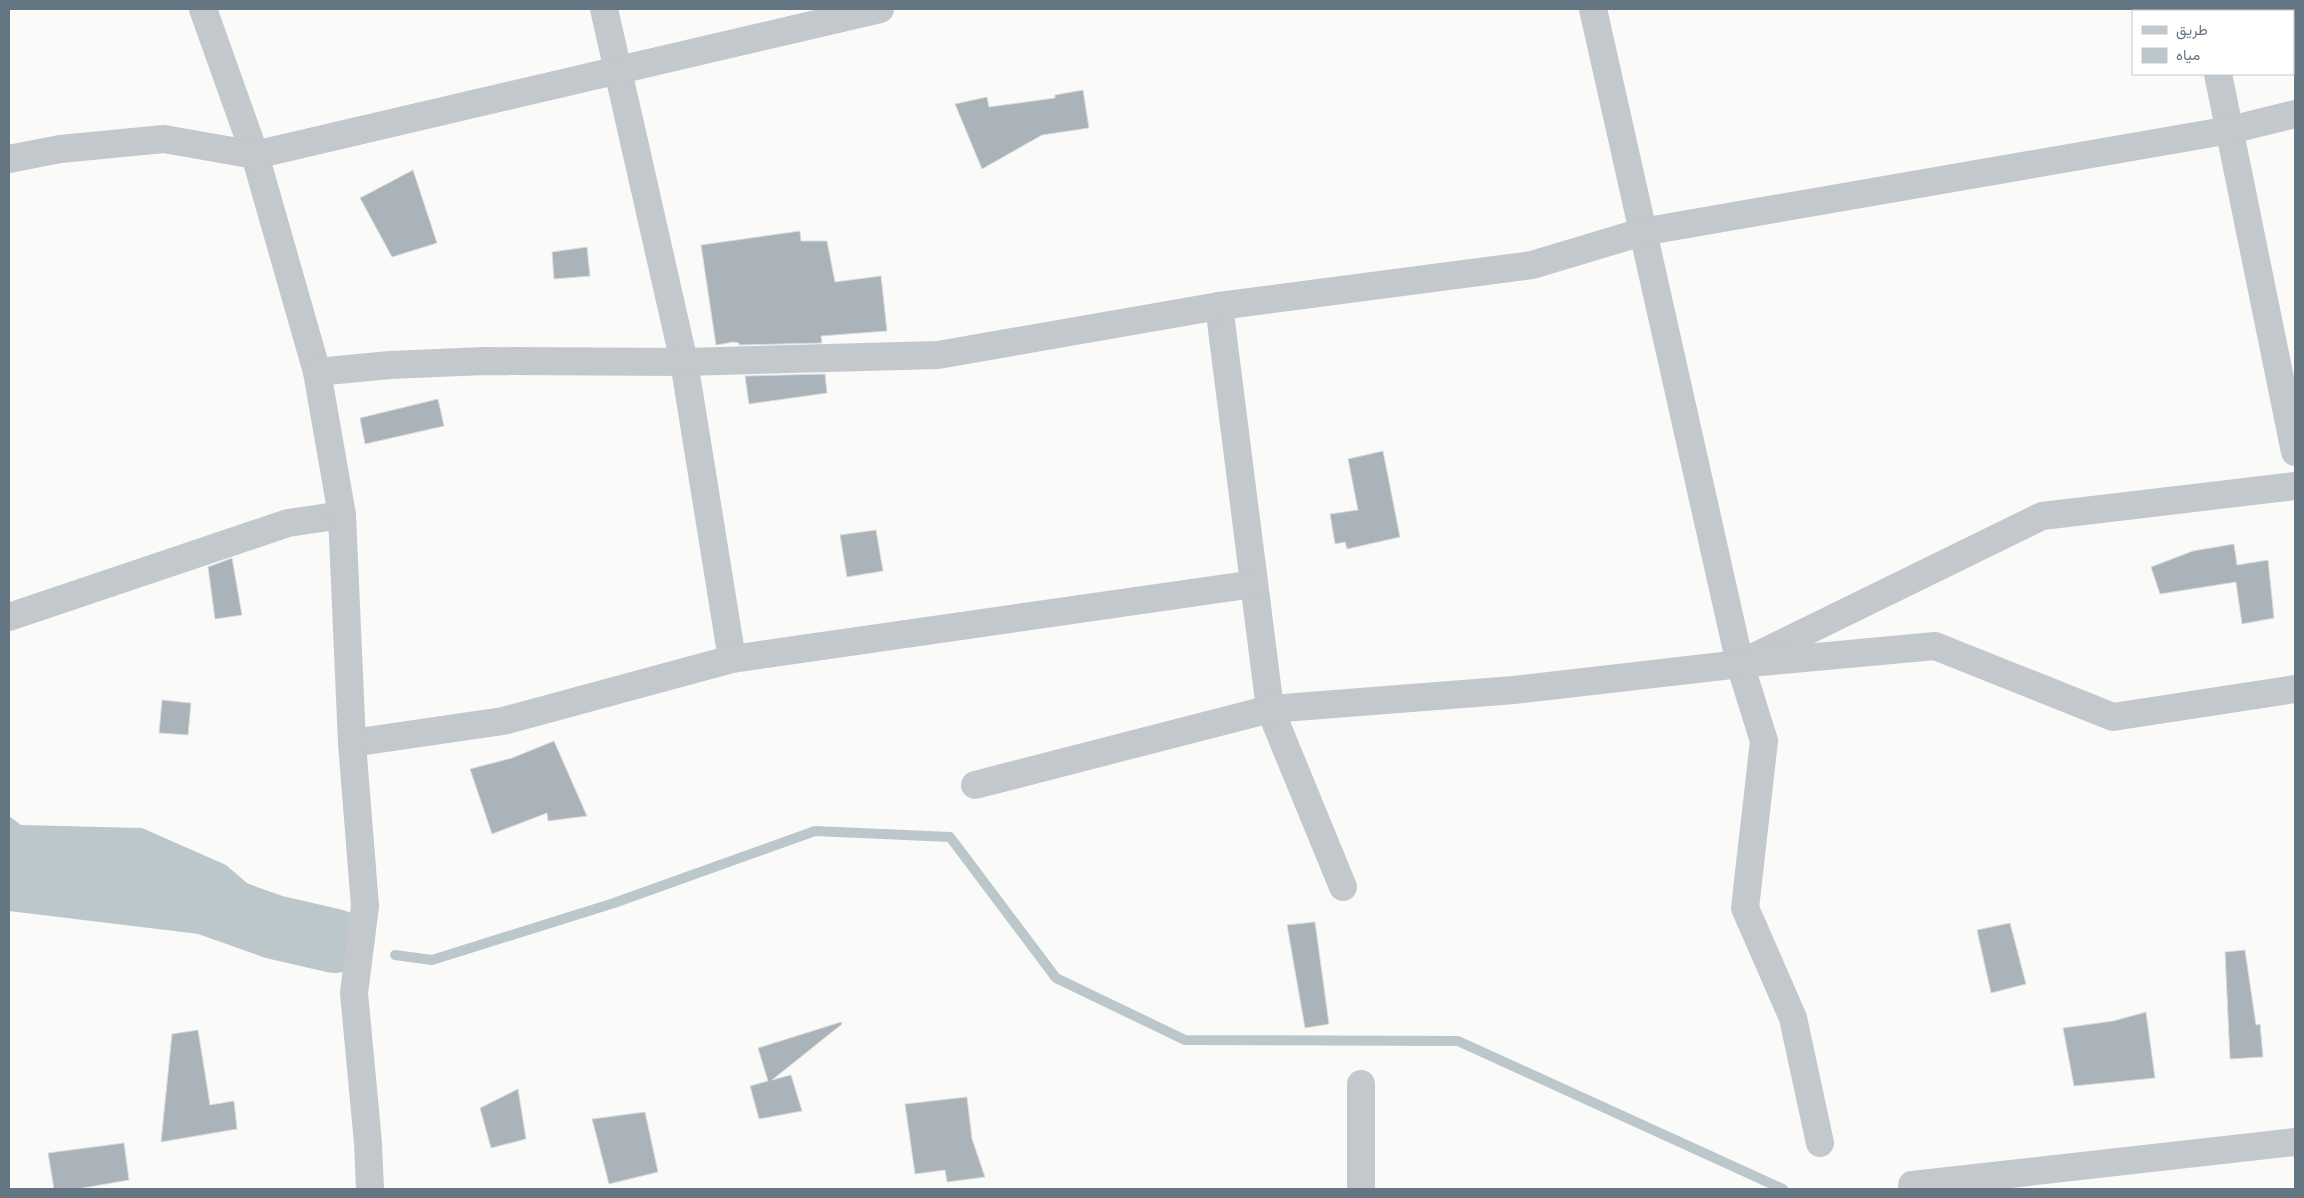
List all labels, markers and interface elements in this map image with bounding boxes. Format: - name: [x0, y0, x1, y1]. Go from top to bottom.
- legend: [2132, 10, 2294, 75]
- text: طريق: [2176, 21, 2208, 40]
- text: مياه: [2176, 46, 2200, 64]

